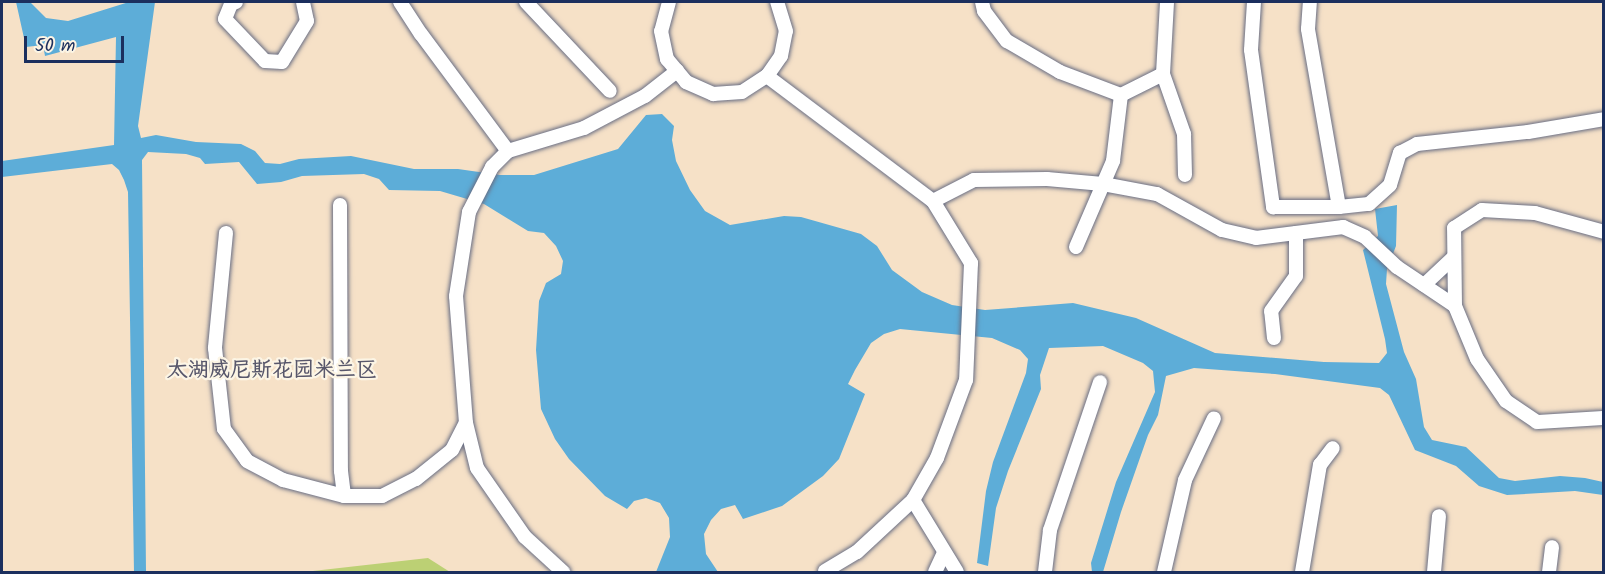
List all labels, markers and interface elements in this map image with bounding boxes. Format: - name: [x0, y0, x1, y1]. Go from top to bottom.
- scale bar: [27, 24, 128, 62]
- text: 50 m: [35, 32, 75, 61]
- district label: 太湖威尼斯花园米兰区: [167, 358, 377, 384]

